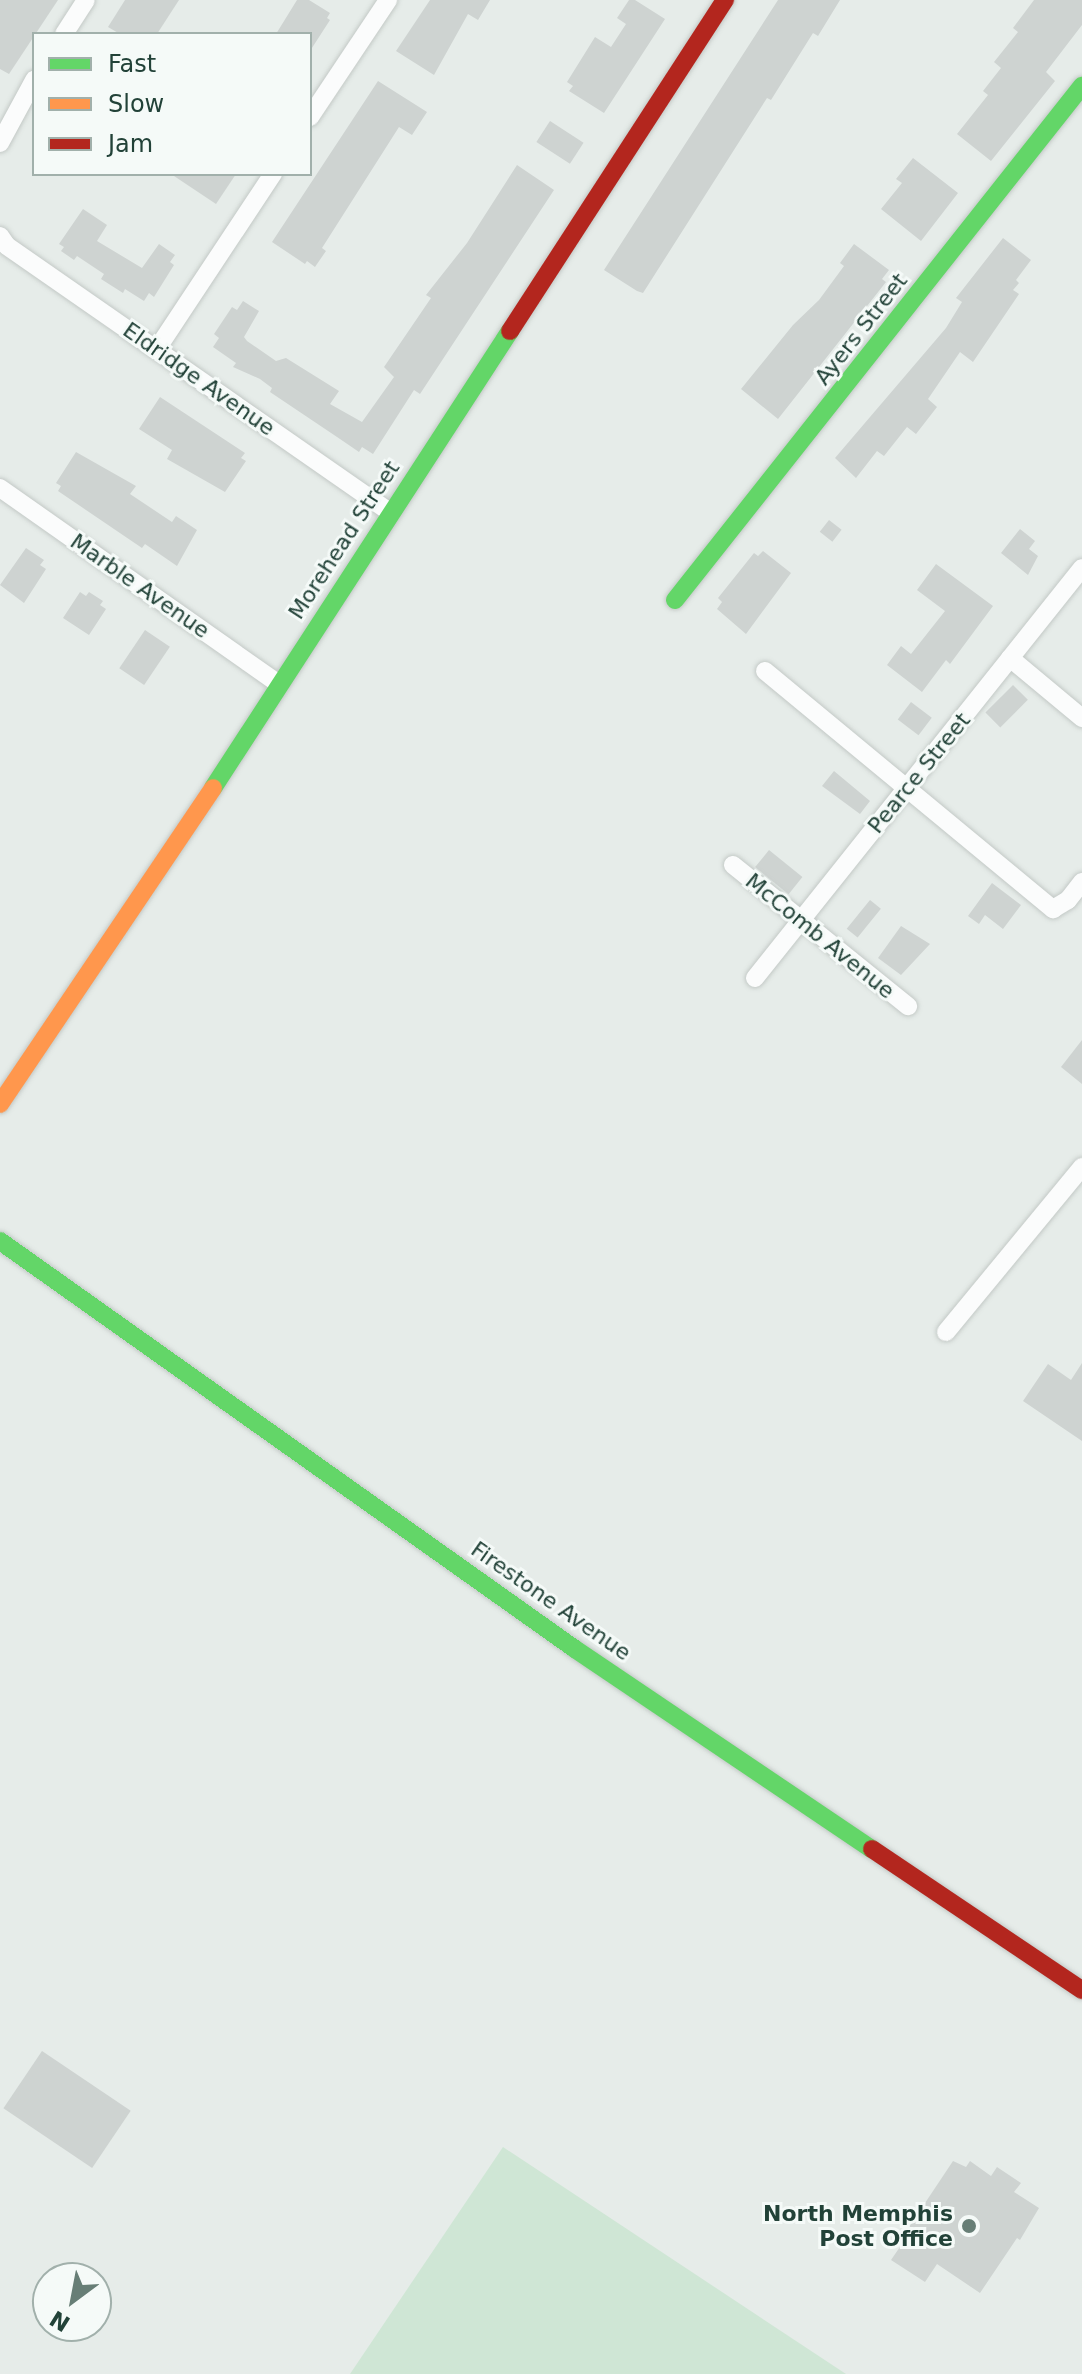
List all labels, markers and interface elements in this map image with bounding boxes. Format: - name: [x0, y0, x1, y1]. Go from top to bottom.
- legend: [32, 32, 312, 176]
- text: Fast: [108, 50, 156, 78]
- text: Slow: [108, 90, 164, 118]
- text: Jam: [108, 130, 153, 158]
- street label: Ayers Street: [809, 268, 913, 390]
- street label: Eldridge Avenue: [118, 317, 280, 441]
- street label: Morehead Street: [283, 456, 405, 624]
- street label: Marble Avenue: [65, 528, 215, 644]
- street label: Pearce Street: [862, 707, 976, 839]
- street label: McComb Avenue: [740, 868, 900, 1004]
- street label: Firestone Avenue: [466, 1536, 636, 1666]
- place label: North Memphis Post Office: [763, 2200, 953, 2252]
- marker: North Memphis Post Office: [960, 2217, 978, 2235]
- north arrow: [32, 2262, 112, 2342]
- text: N: [46, 2306, 75, 2337]

